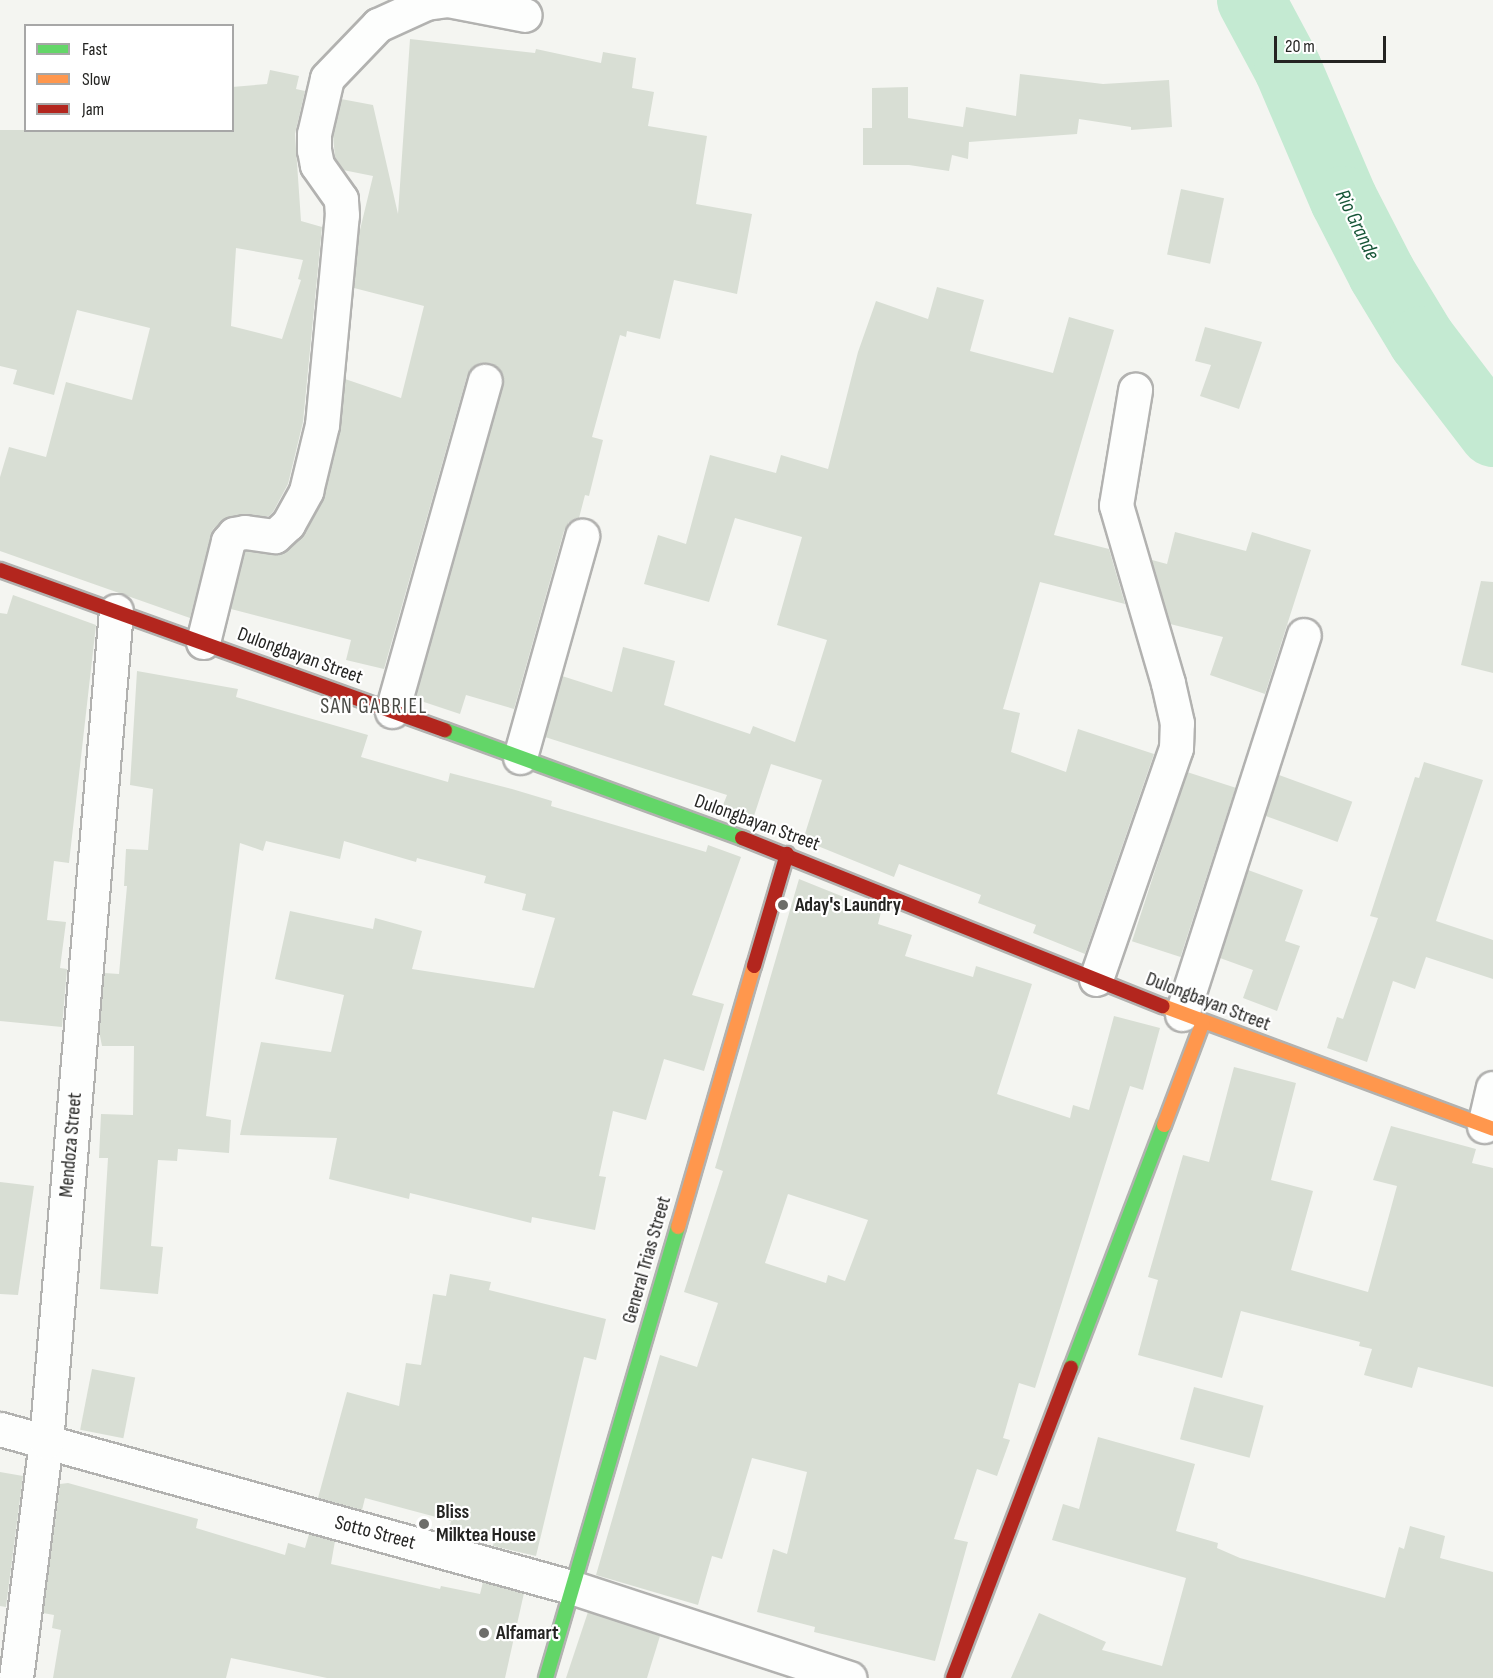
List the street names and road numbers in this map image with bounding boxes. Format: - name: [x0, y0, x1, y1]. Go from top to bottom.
- street label: Dulongbayan Street: [234, 622, 366, 690]
- street label: Dulongbayan Street: [691, 789, 823, 857]
- street label: Dulongbayan Street: [1142, 967, 1274, 1037]
- street label: Mendoza Street: [54, 1092, 88, 1198]
- street label: General Trias Street: [617, 1194, 677, 1326]
- street label: Sotto Street: [332, 1511, 418, 1555]

